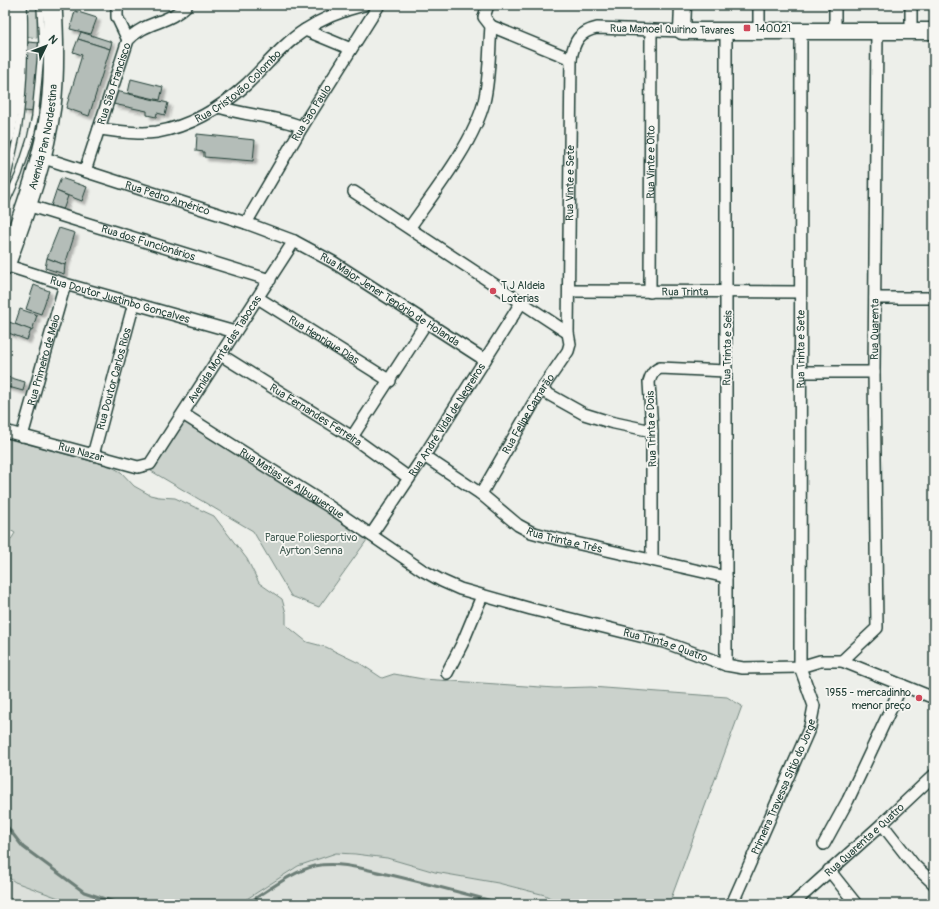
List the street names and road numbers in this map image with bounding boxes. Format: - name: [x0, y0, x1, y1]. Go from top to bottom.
- street label: Rua Manoel Quirino Tavares: [610, 22, 734, 37]
- street label: Rua São Francisco: [95, 41, 134, 126]
- street label: Rua Cristovão Colombo: [193, 47, 284, 126]
- street label: Rua São Paulo: [289, 82, 334, 144]
- street label: Avenida Pan Nordestina: [26, 84, 60, 191]
- street label: Rua Vinte e Oito: [644, 125, 658, 199]
- street label: Rua Vinte e Sete: [563, 144, 577, 221]
- street label: Rua Pedro Américo: [123, 179, 212, 218]
- street label: Rua dos Funcionários: [100, 222, 197, 264]
- street label: Rua Major Jener Tenório de Holanda: [318, 250, 462, 349]
- street label: Rua Doutor Justinbo Gonçalves: [48, 274, 191, 326]
- street label: Rua Trinta: [662, 285, 708, 299]
- street label: Avenida Monte das Tabocas: [185, 293, 264, 405]
- street label: Rua Quarenta: [868, 298, 882, 360]
- street label: Rua Trinta e Sete: [794, 309, 808, 389]
- street label: Rua Trinta e Seis: [720, 310, 735, 386]
- street label: Rua Primeiro de Maio: [25, 313, 63, 407]
- street label: Rua Henrique Dias: [286, 313, 361, 367]
- street label: Rua Doutor Carlos Rios: [94, 326, 134, 431]
- street label: Rua André Vidal de Negreiros: [406, 361, 488, 479]
- street label: Rua Felipe Camarão: [499, 371, 557, 456]
- street label: Rua Fernandes Ferreira: [267, 381, 364, 449]
- street label: Rua Trinta e Dois: [644, 390, 659, 467]
- street label: Rua Nazar: [57, 440, 105, 465]
- street label: Rua Matias de Albuquerque: [237, 445, 347, 522]
- street label: Rua Trinta e Três: [524, 525, 604, 556]
- street label: Rua Trinta e Quatro: [622, 626, 710, 665]
- street label: Primeira Travessa Sítio do Jorge: [749, 718, 818, 857]
- street label: Rua Quarenta e Quatro: [822, 801, 907, 879]

